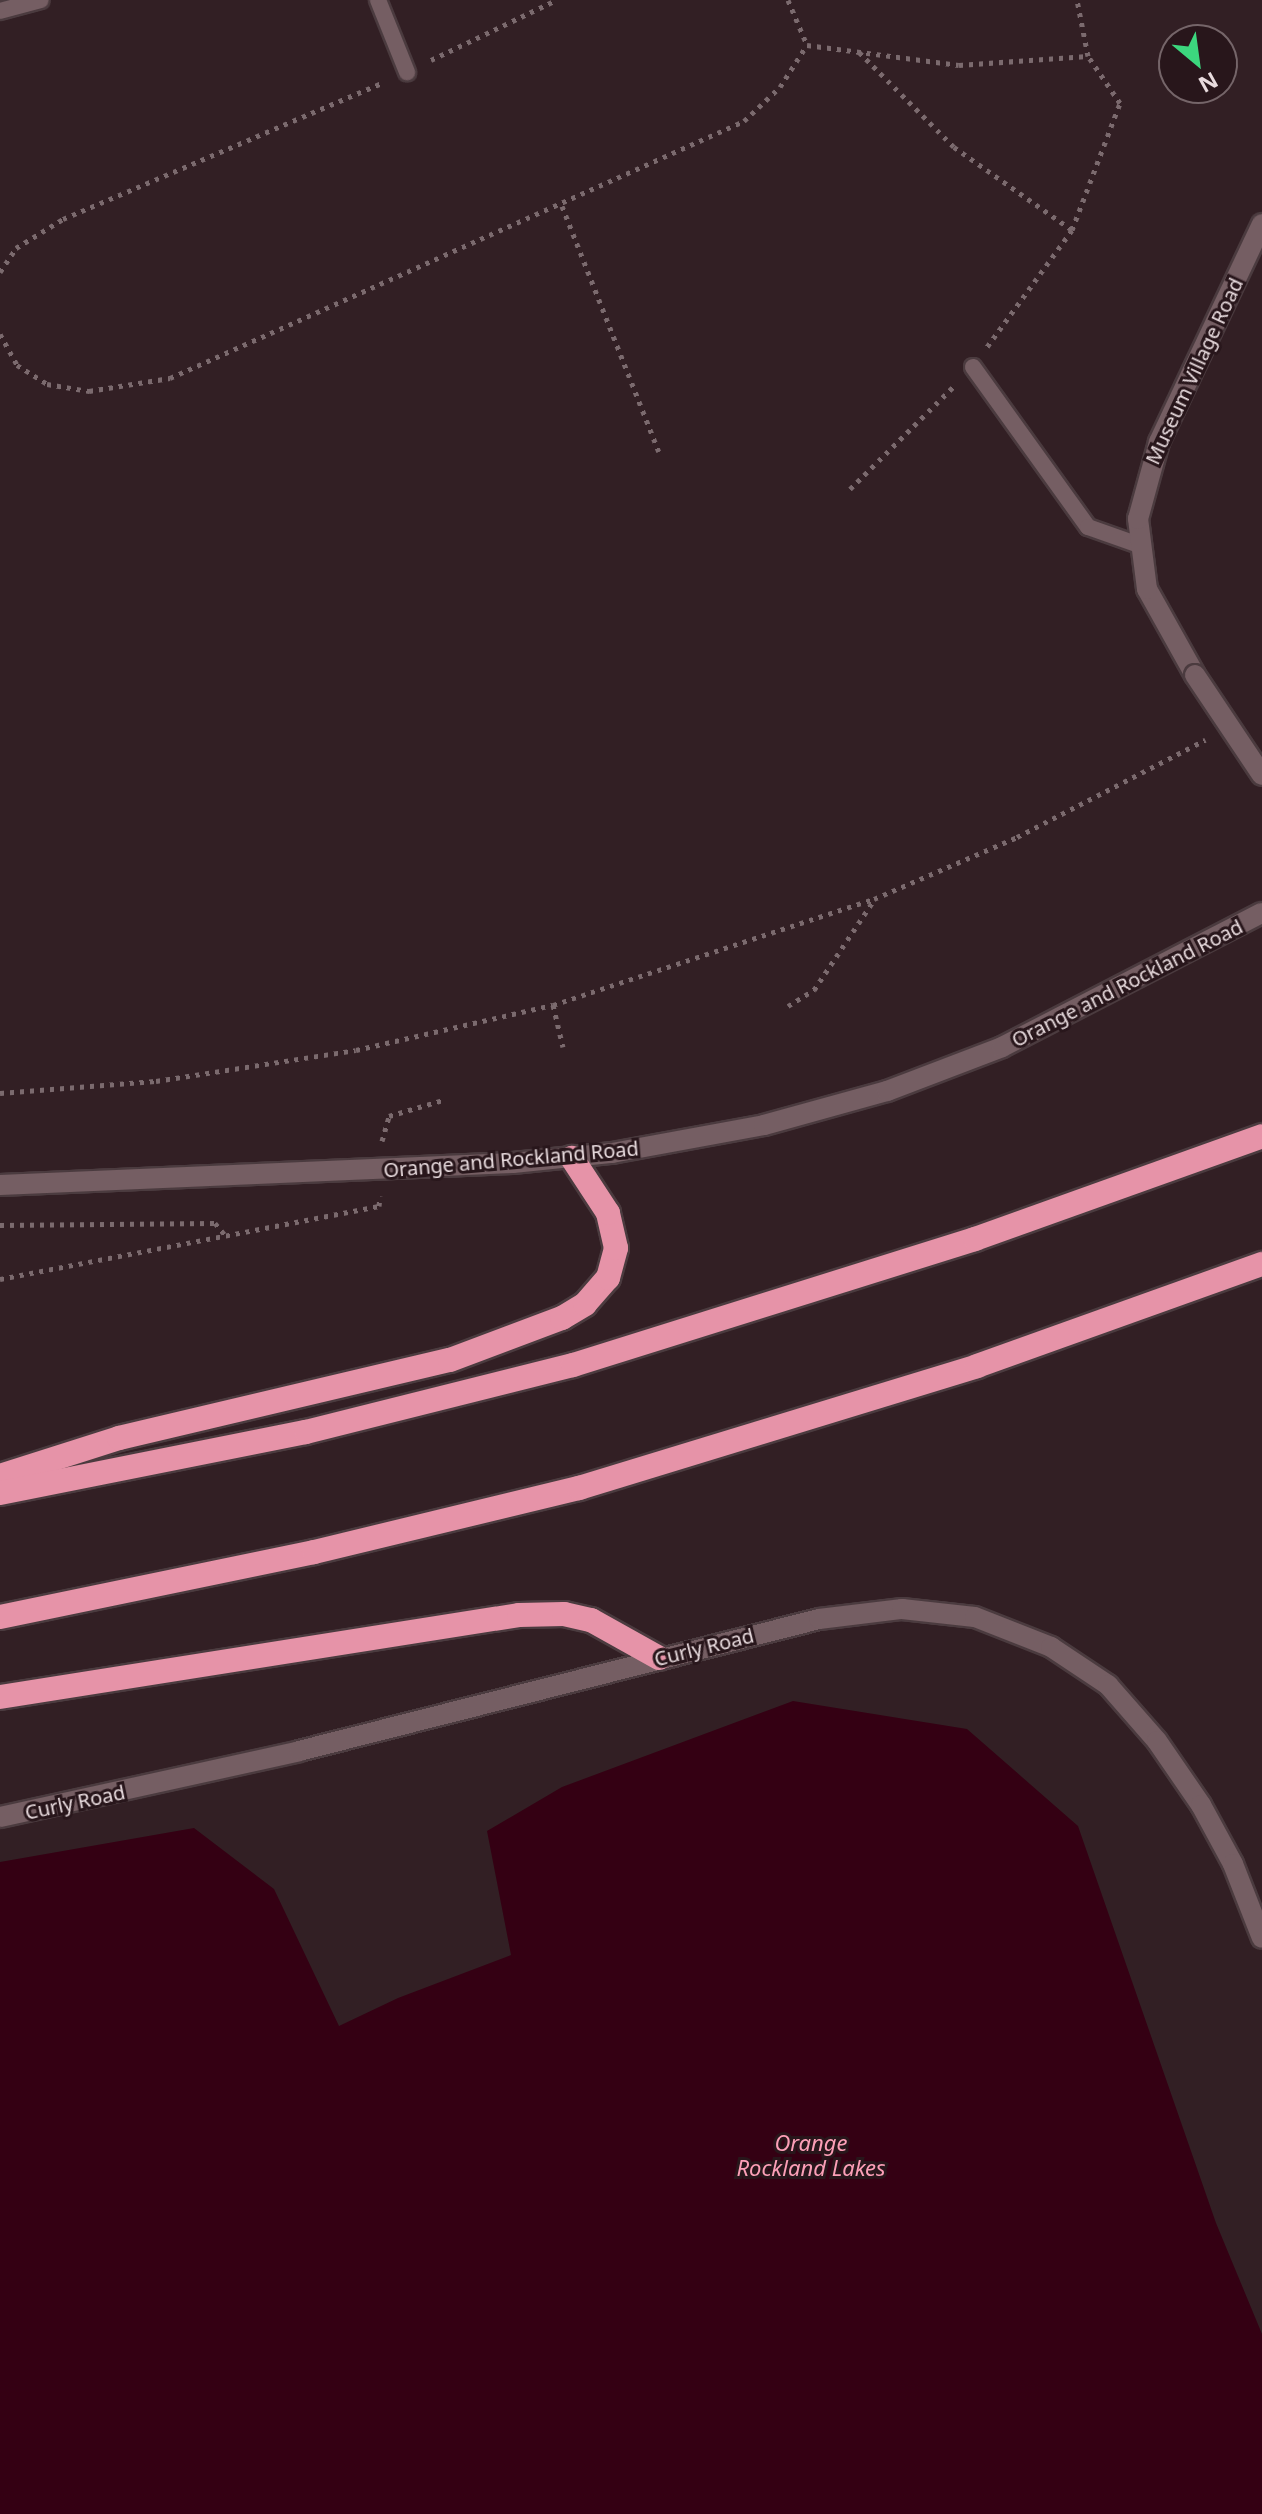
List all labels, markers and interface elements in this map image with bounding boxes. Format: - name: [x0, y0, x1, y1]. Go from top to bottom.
- north arrow: [1158, 24, 1238, 104]
- text: N: [1194, 66, 1224, 101]
- street label: Museum Village Road: [1140, 274, 1248, 468]
- street label: Orange and Rockland Road: [1007, 914, 1247, 1052]
- street label: Orange and Rockland Road: [382, 1136, 640, 1182]
- street label: Curly Road: [652, 1623, 756, 1671]
- street label: Curly Road: [23, 1780, 127, 1824]
- water label: Orange Rockland Lakes: [736, 2129, 886, 2180]

